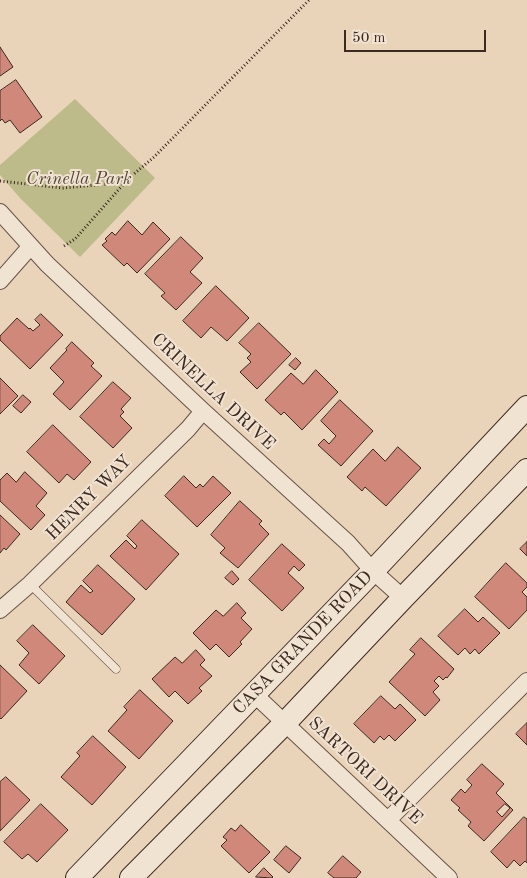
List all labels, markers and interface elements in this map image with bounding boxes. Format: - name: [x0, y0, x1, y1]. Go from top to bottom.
- scale bar: [347, 20, 490, 52]
- text: 50 m: [352, 31, 386, 46]
- park label: Crinella Park: [26, 168, 132, 190]
- street label: CRINELLA DRIVE: [147, 329, 279, 455]
- street label: HENRY WAY: [42, 451, 136, 545]
- street label: CASA GRANDE ROAD: [229, 567, 377, 719]
- street label: SARTORI DRIVE: [303, 713, 427, 829]

